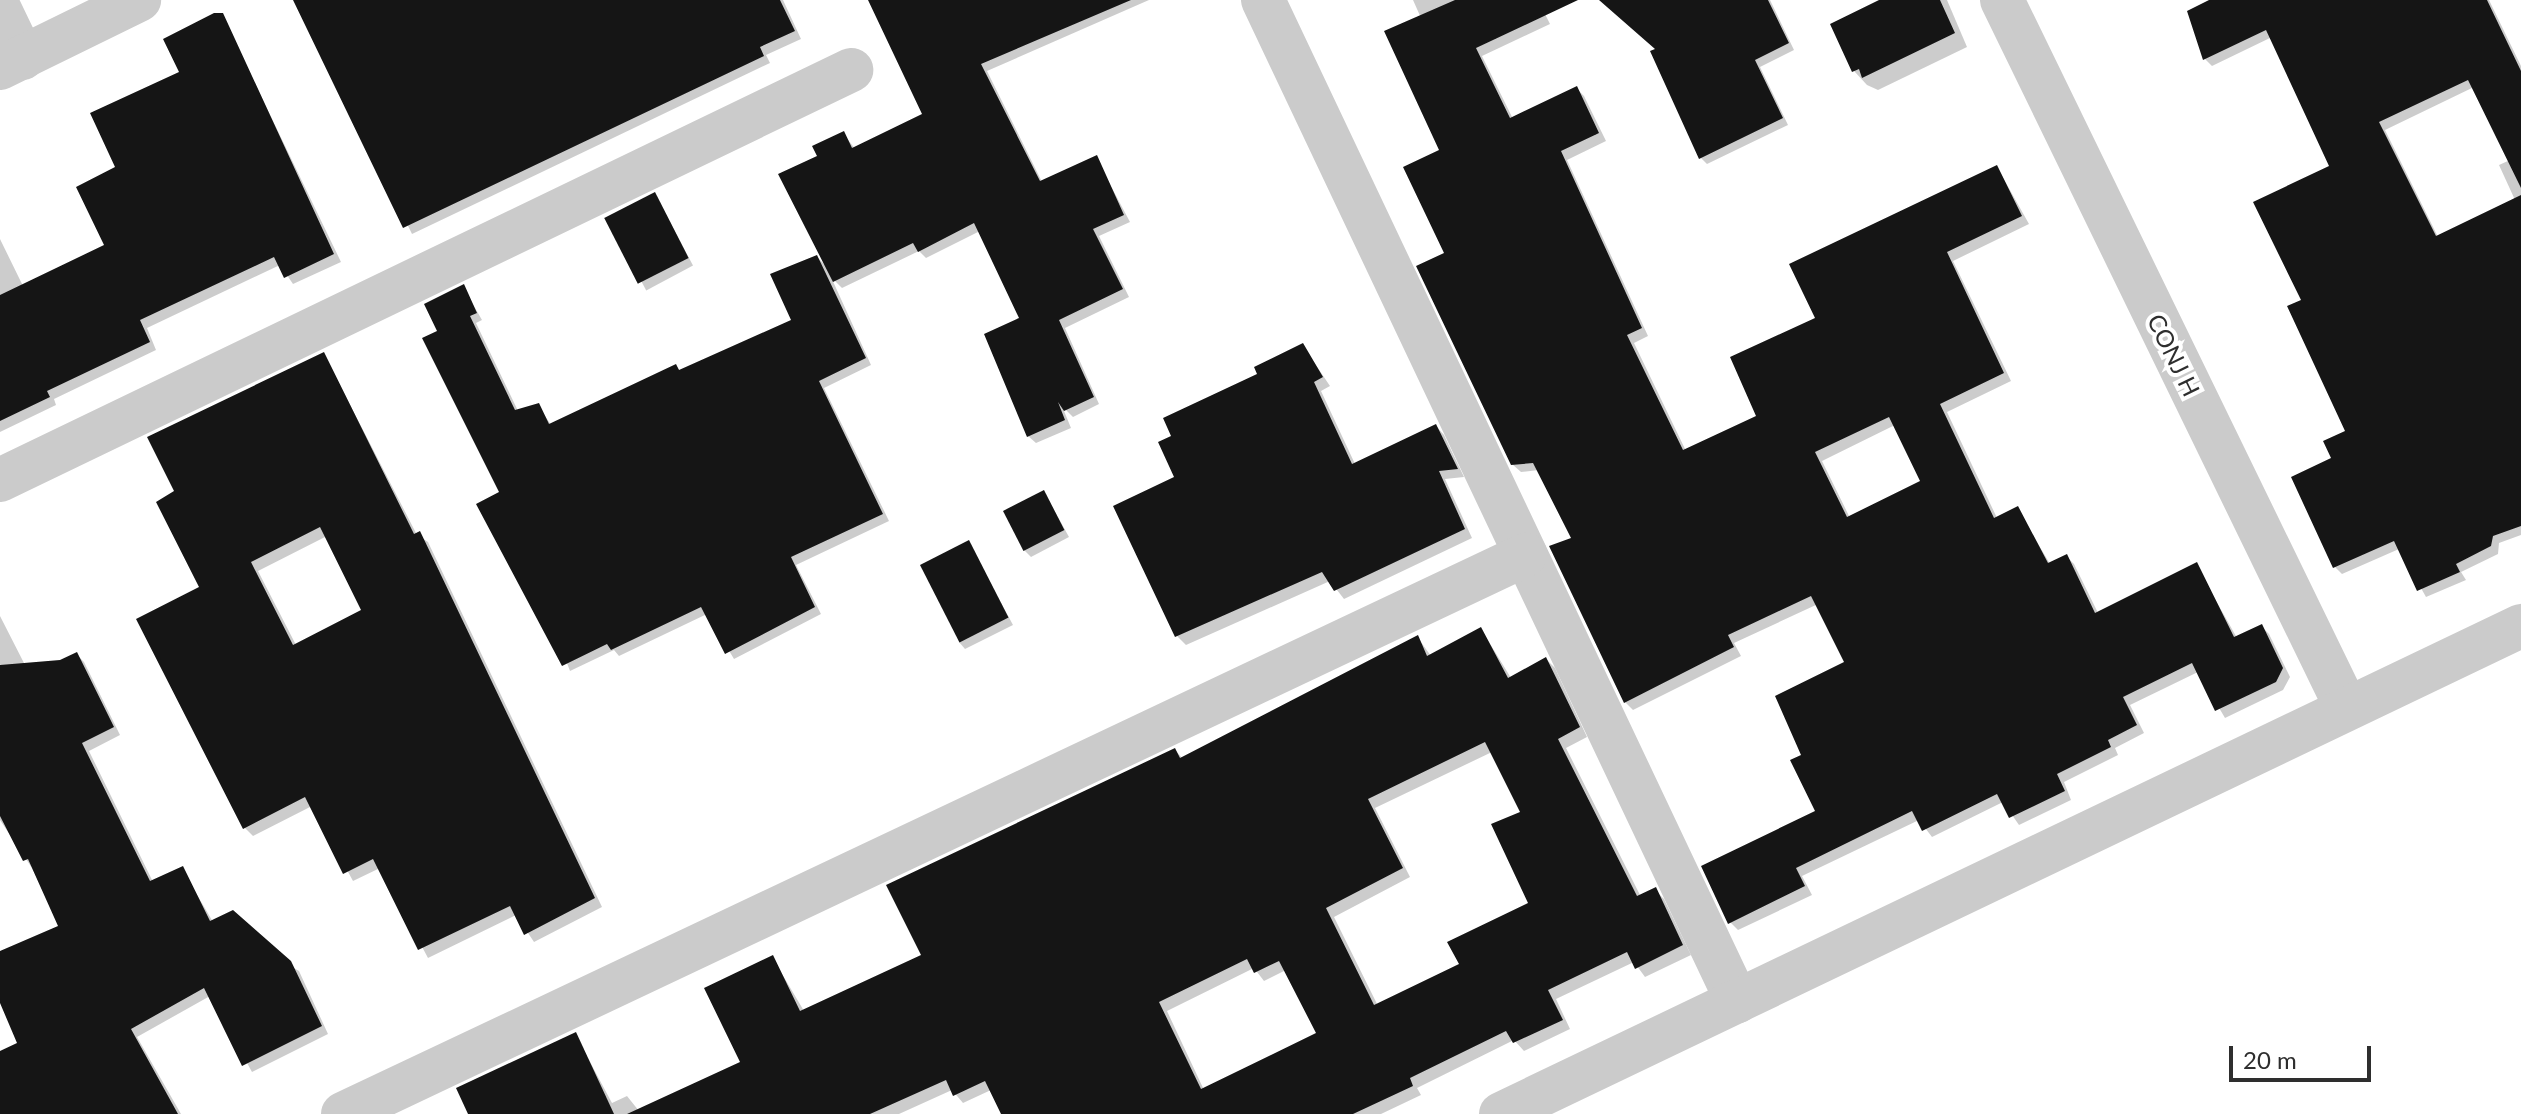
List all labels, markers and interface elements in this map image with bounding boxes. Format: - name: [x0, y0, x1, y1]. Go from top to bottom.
- street label: CONJ H: [2142, 309, 2206, 401]
- scale bar: [2233, 1030, 2375, 1080]
- text: 20 m: [2243, 1045, 2297, 1074]

